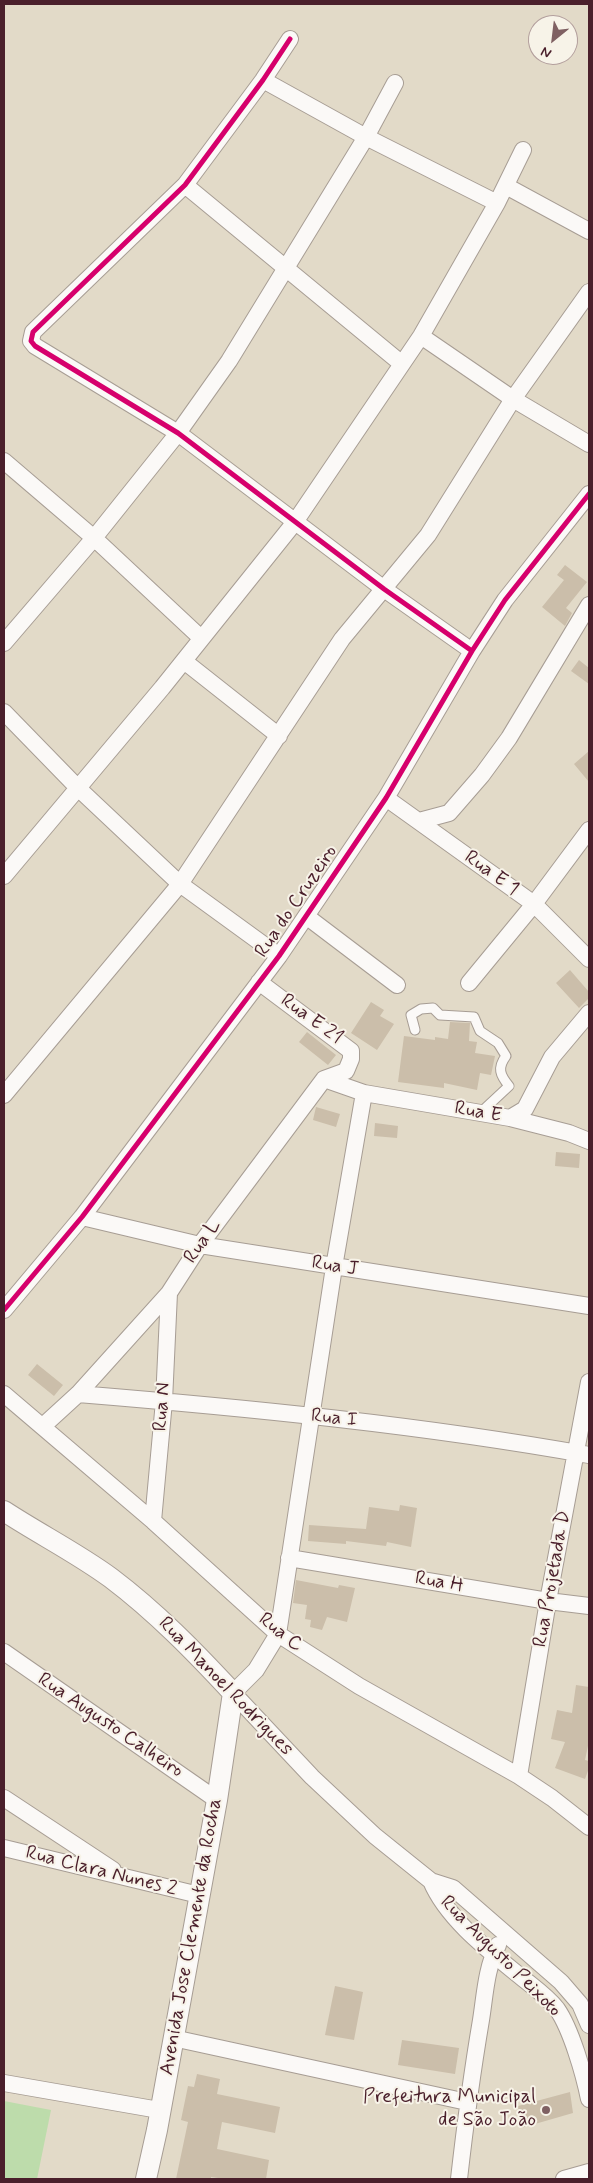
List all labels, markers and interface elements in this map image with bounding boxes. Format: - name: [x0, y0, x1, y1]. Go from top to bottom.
- north arrow: [528, 15, 578, 65]
- text: N: [538, 42, 555, 62]
- street label: Rua do Cruzeiro: [251, 841, 343, 963]
- street label: Rua E 1: [459, 846, 523, 902]
- street label: Rua E 21: [275, 989, 347, 1051]
- street label: Rua E: [453, 1097, 503, 1129]
- street label: Rua L: [179, 1215, 227, 1269]
- street label: Rua J: [310, 1251, 360, 1283]
- street label: Rua N: [149, 1382, 177, 1432]
- street label: Rua I: [310, 1405, 358, 1433]
- street label: Rua Projetada D: [529, 1509, 577, 1649]
- street label: Rua H: [413, 1567, 465, 1599]
- street label: Rua C: [253, 1608, 307, 1658]
- street label: Rua Manoel Rodrigues: [152, 1612, 298, 1762]
- street label: Rua Augusto Calheiro: [32, 1668, 188, 1784]
- street label: Avenida Jose Clemente da Rocha: [156, 1797, 228, 2077]
- street label: Rua Clara Nunes 2: [23, 1842, 179, 1902]
- street label: Rua Augusto Peixoto: [434, 1891, 566, 2023]
- place label: Prefeitura Municipal de São João: [363, 2086, 536, 2133]
- marker: Prefeitura Municipal de São João: [540, 2104, 552, 2116]

